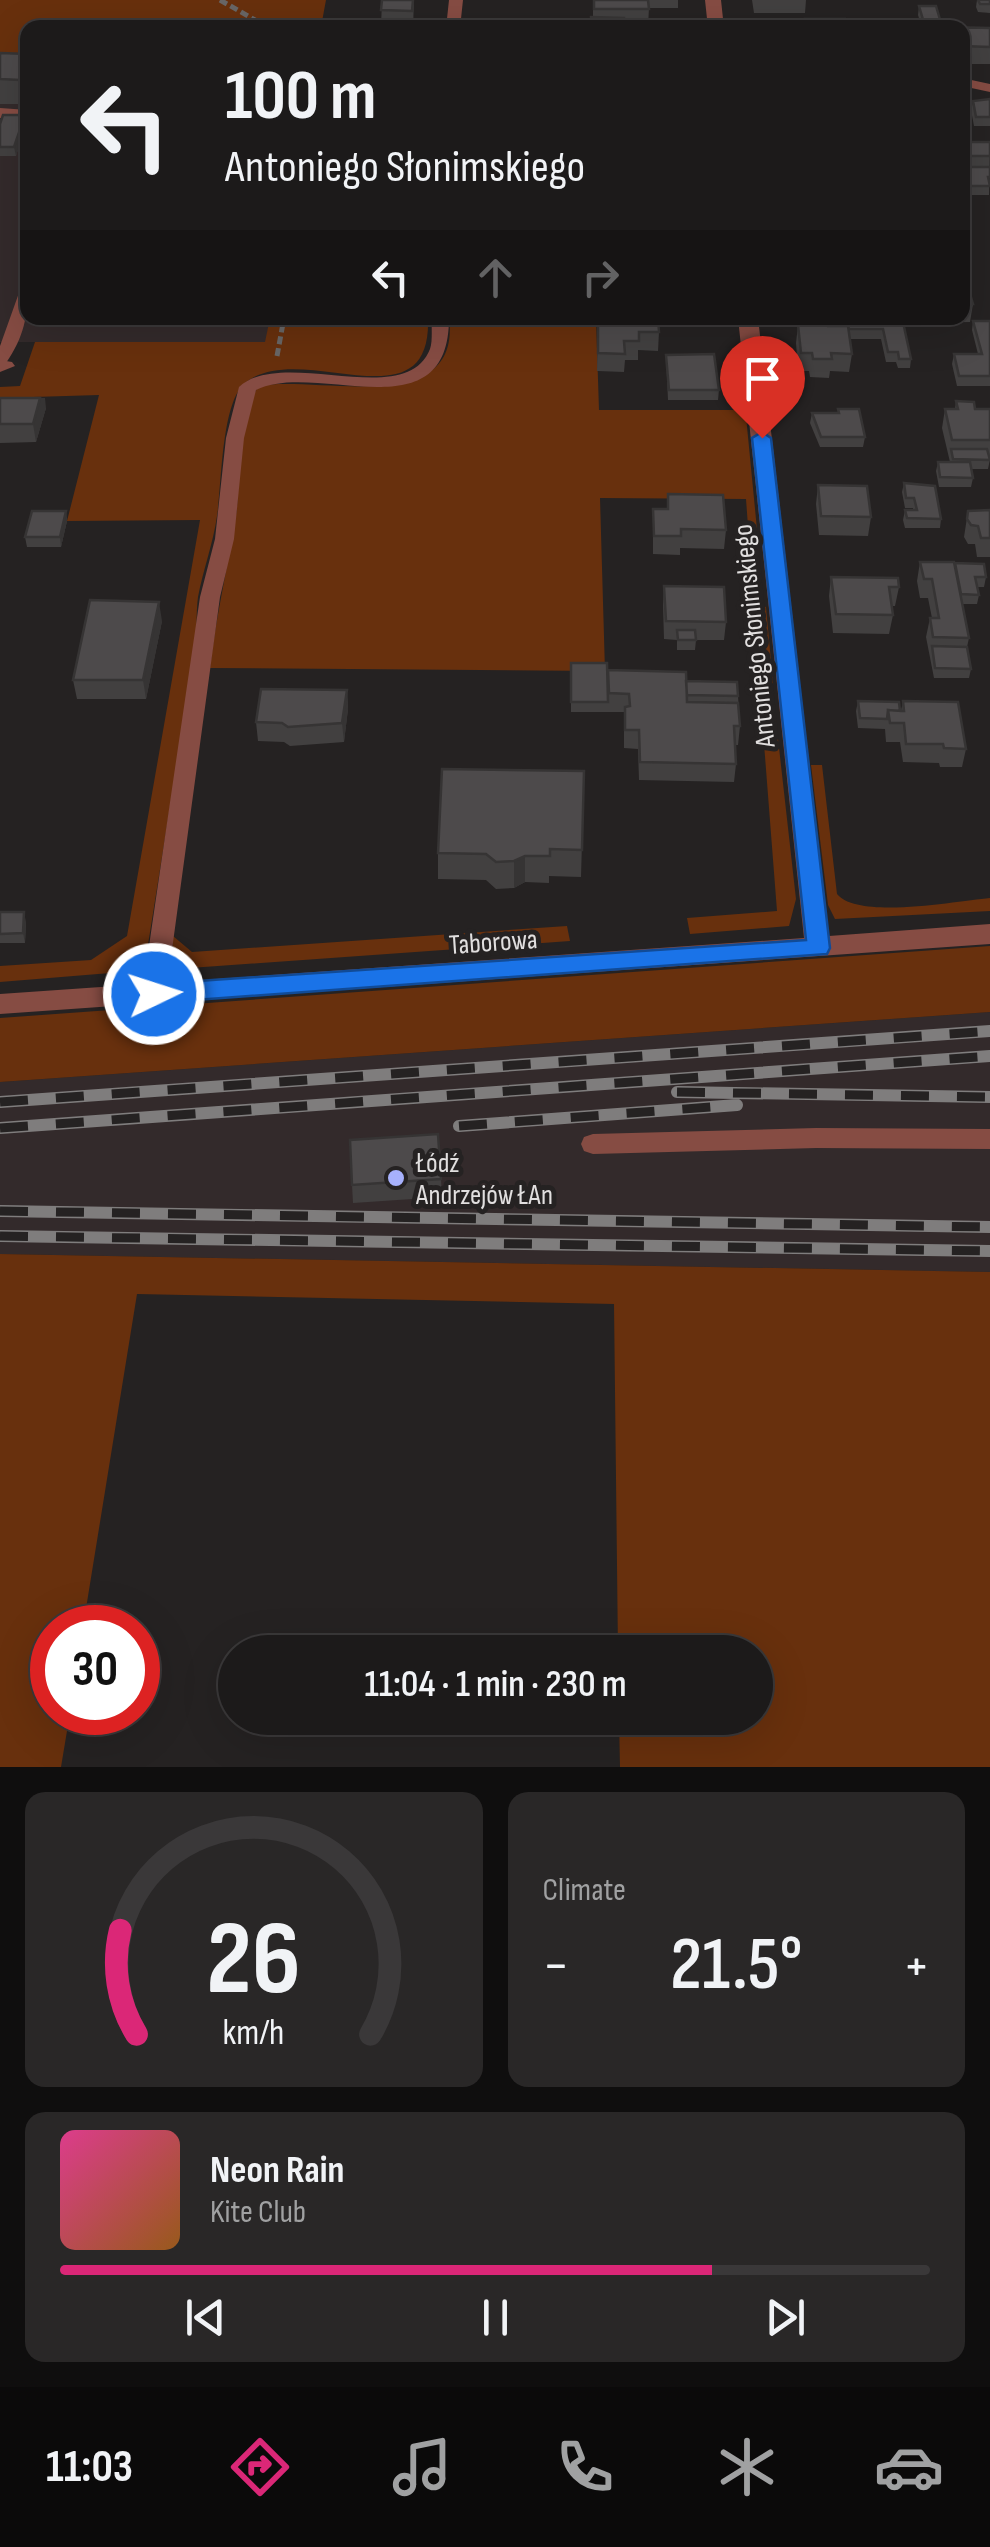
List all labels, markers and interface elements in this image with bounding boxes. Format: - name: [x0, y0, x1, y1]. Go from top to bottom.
- text: 100 m: [225, 55, 376, 139]
- icon: left: [60, 60, 190, 190]
- text: Antoniego Słonimskiego: [225, 140, 585, 195]
- icon: left: [363, 250, 418, 305]
- icon: ahead: [468, 250, 523, 305]
- icon: right: [573, 250, 628, 305]
- pin: [720, 336, 805, 439]
- icon: arrive: [735, 351, 790, 406]
- street label: Antoniego Słonimskiego: [726, 523, 783, 750]
- street label: Taborowa: [448, 923, 539, 962]
- position arrow: [102, 942, 206, 1046]
- place label: Łódź Andrzejów ŁAn: [415, 1147, 553, 1212]
- marker: Łódź Andrzejów ŁAn: [385, 1167, 407, 1189]
- speed limit sign: 30: [30, 1605, 160, 1735]
- text: 11:04 · 1 min · 230 m: [364, 1662, 627, 1707]
- text: Climate: [543, 1871, 626, 1910]
- text: 26: [206, 1898, 301, 2023]
- text: 21.5°: [670, 1920, 803, 2011]
- text: −: [543, 1933, 569, 2000]
- text: +: [903, 1933, 930, 2000]
- text: km/h: [223, 2012, 285, 2055]
- text: Neon Rain: [210, 2148, 344, 2193]
- text: Kite Club: [210, 2193, 306, 2232]
- icon: previous: [178, 2290, 233, 2345]
- icon: pause: [468, 2290, 523, 2345]
- icon: next: [758, 2290, 813, 2345]
- icon: directions: [225, 2432, 295, 2502]
- icon: music: [387, 2432, 457, 2502]
- icon: phone: [550, 2432, 620, 2502]
- icon: climate: [712, 2432, 782, 2502]
- icon: car: [874, 2432, 944, 2502]
- text: 11:03: [46, 2440, 133, 2495]

